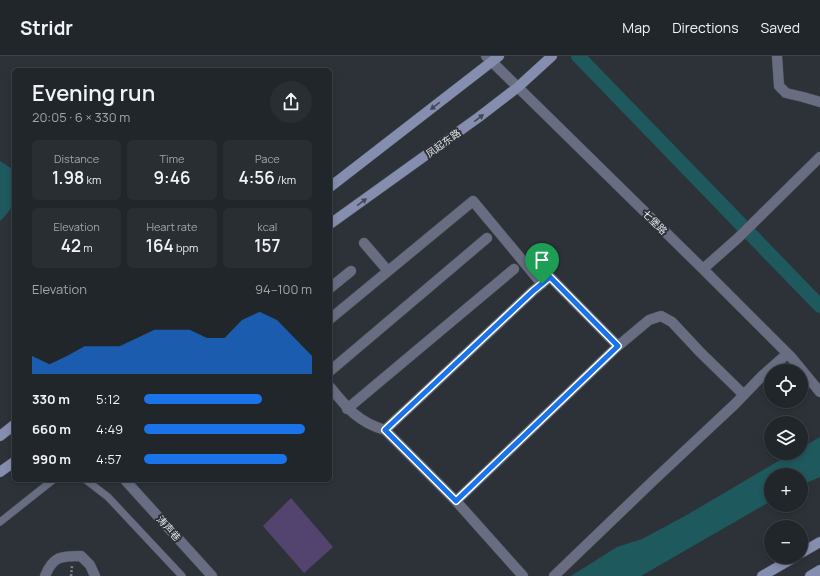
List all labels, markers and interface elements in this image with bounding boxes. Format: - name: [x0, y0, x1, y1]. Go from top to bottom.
- text: Stridr: [20, 15, 73, 41]
- text: Map: [622, 18, 650, 37]
- text: Directions: [672, 18, 739, 37]
- text: Saved: [761, 18, 800, 37]
- text: Evening run: [32, 78, 155, 108]
- button: share: [270, 81, 312, 123]
- one-way arrow: [430, 101, 441, 110]
- text: 20:05 · 6 × 330 m: [32, 108, 130, 126]
- one-way arrow: [473, 114, 484, 122]
- street label: 凤起东路: [423, 126, 463, 160]
- text: Distance: [54, 151, 99, 166]
- text: Time: [160, 151, 184, 166]
- text: Pace: [255, 151, 280, 166]
- text: 1.98: [52, 166, 84, 189]
- text: 9:46: [154, 166, 190, 189]
- text: 4:56: [239, 166, 275, 189]
- text: km: [84, 172, 101, 187]
- text: /km: [275, 172, 296, 187]
- one-way arrow: [356, 198, 367, 206]
- street label: 七堡路: [639, 206, 671, 238]
- text: Elevation: [53, 219, 100, 234]
- text: Heart rate: [146, 219, 198, 234]
- text: kcal: [257, 219, 277, 234]
- text: 42: [61, 234, 81, 257]
- text: 164: [146, 234, 174, 257]
- text: 157: [254, 234, 280, 257]
- text: m: [81, 240, 93, 255]
- text: bpm: [174, 240, 198, 255]
- pin: [525, 243, 559, 284]
- icon: arrive: [531, 249, 553, 271]
- text: Elevation: [32, 280, 87, 298]
- text: 94–100 m: [255, 280, 312, 298]
- map controls: [764, 364, 808, 564]
- button: locate: [764, 364, 808, 408]
- text: 330 m: [32, 390, 70, 408]
- text: 5:12: [96, 390, 120, 408]
- button: layers: [764, 416, 808, 460]
- text: 660 m: [32, 420, 71, 438]
- text: 4:49: [96, 420, 123, 438]
- text: 990 m: [32, 450, 71, 468]
- text: 4:57: [96, 450, 122, 468]
- button: +: [764, 468, 808, 512]
- street label: 涛声巷: [154, 512, 184, 544]
- button: −: [764, 520, 808, 564]

